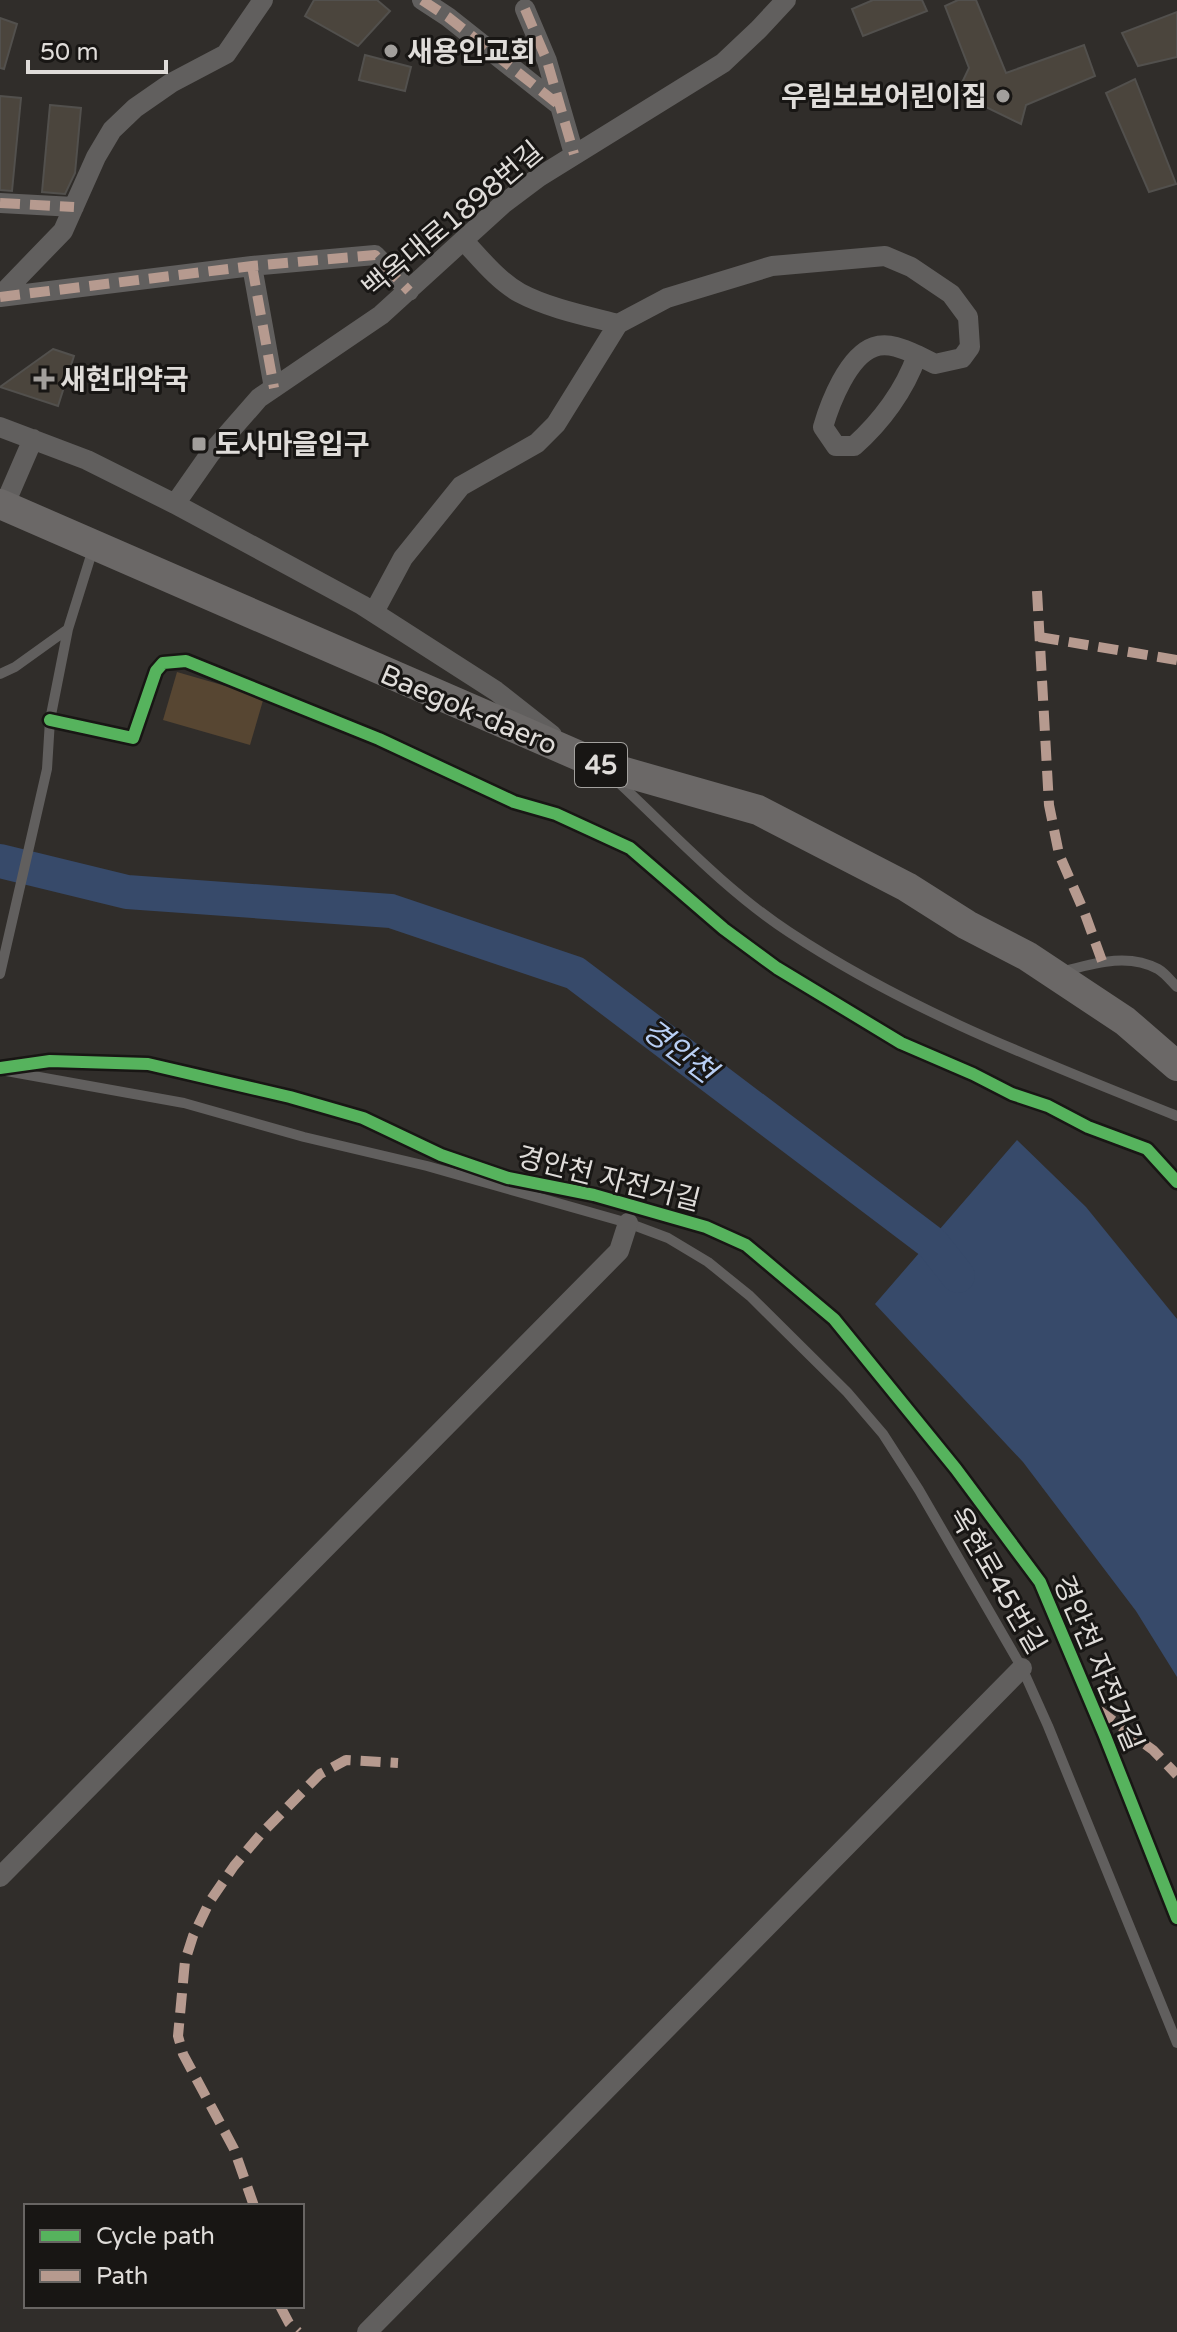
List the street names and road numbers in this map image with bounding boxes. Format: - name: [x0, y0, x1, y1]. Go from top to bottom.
- street label: 백옥대로1898번길: [356, 134, 550, 305]
- street label: Baegok-daero: [375, 657, 562, 762]
- road number: 45: [575, 743, 627, 787]
- street label: 경안천 자전거길: [514, 1140, 704, 1218]
- street label: 옥현로45번길: [941, 1501, 1053, 1660]
- street label: 경안천 자전거길: [1046, 1570, 1150, 1756]

